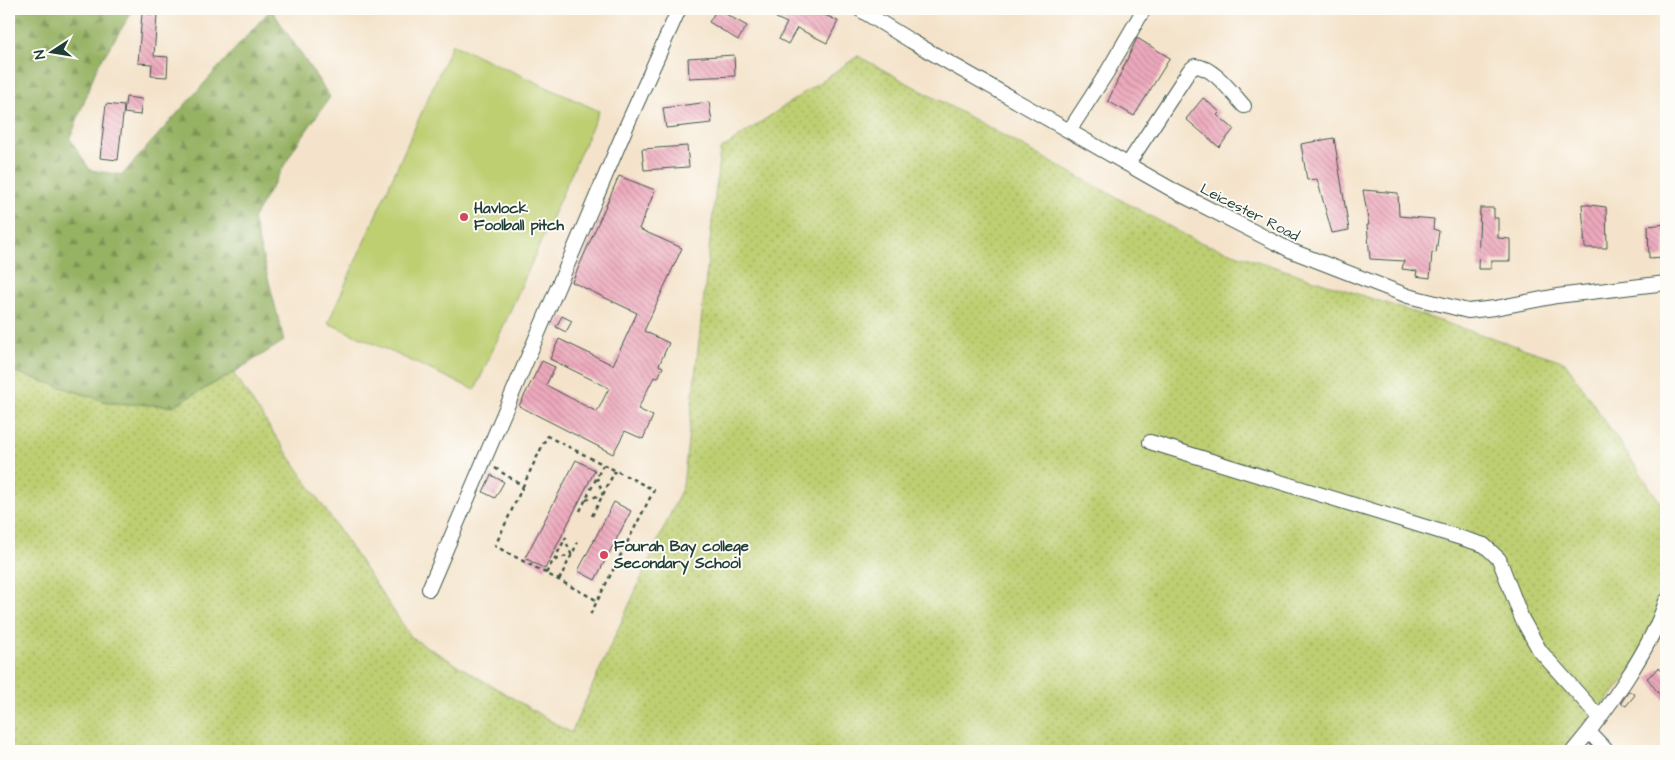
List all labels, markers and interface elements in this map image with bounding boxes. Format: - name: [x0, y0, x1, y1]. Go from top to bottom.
- north arrow: [28, 28, 78, 78]
- text: N: [30, 48, 51, 61]
- street label: Leicester Road: [1197, 178, 1303, 247]
- place label: Havlock Foolball pitch: [474, 198, 565, 236]
- marker: Havlock Foolball pitch: [458, 211, 470, 223]
- place label: Fourah Bay college Secondary School: [613, 536, 749, 575]
- marker: Fourah Bay college Secondary School: [598, 549, 610, 561]

